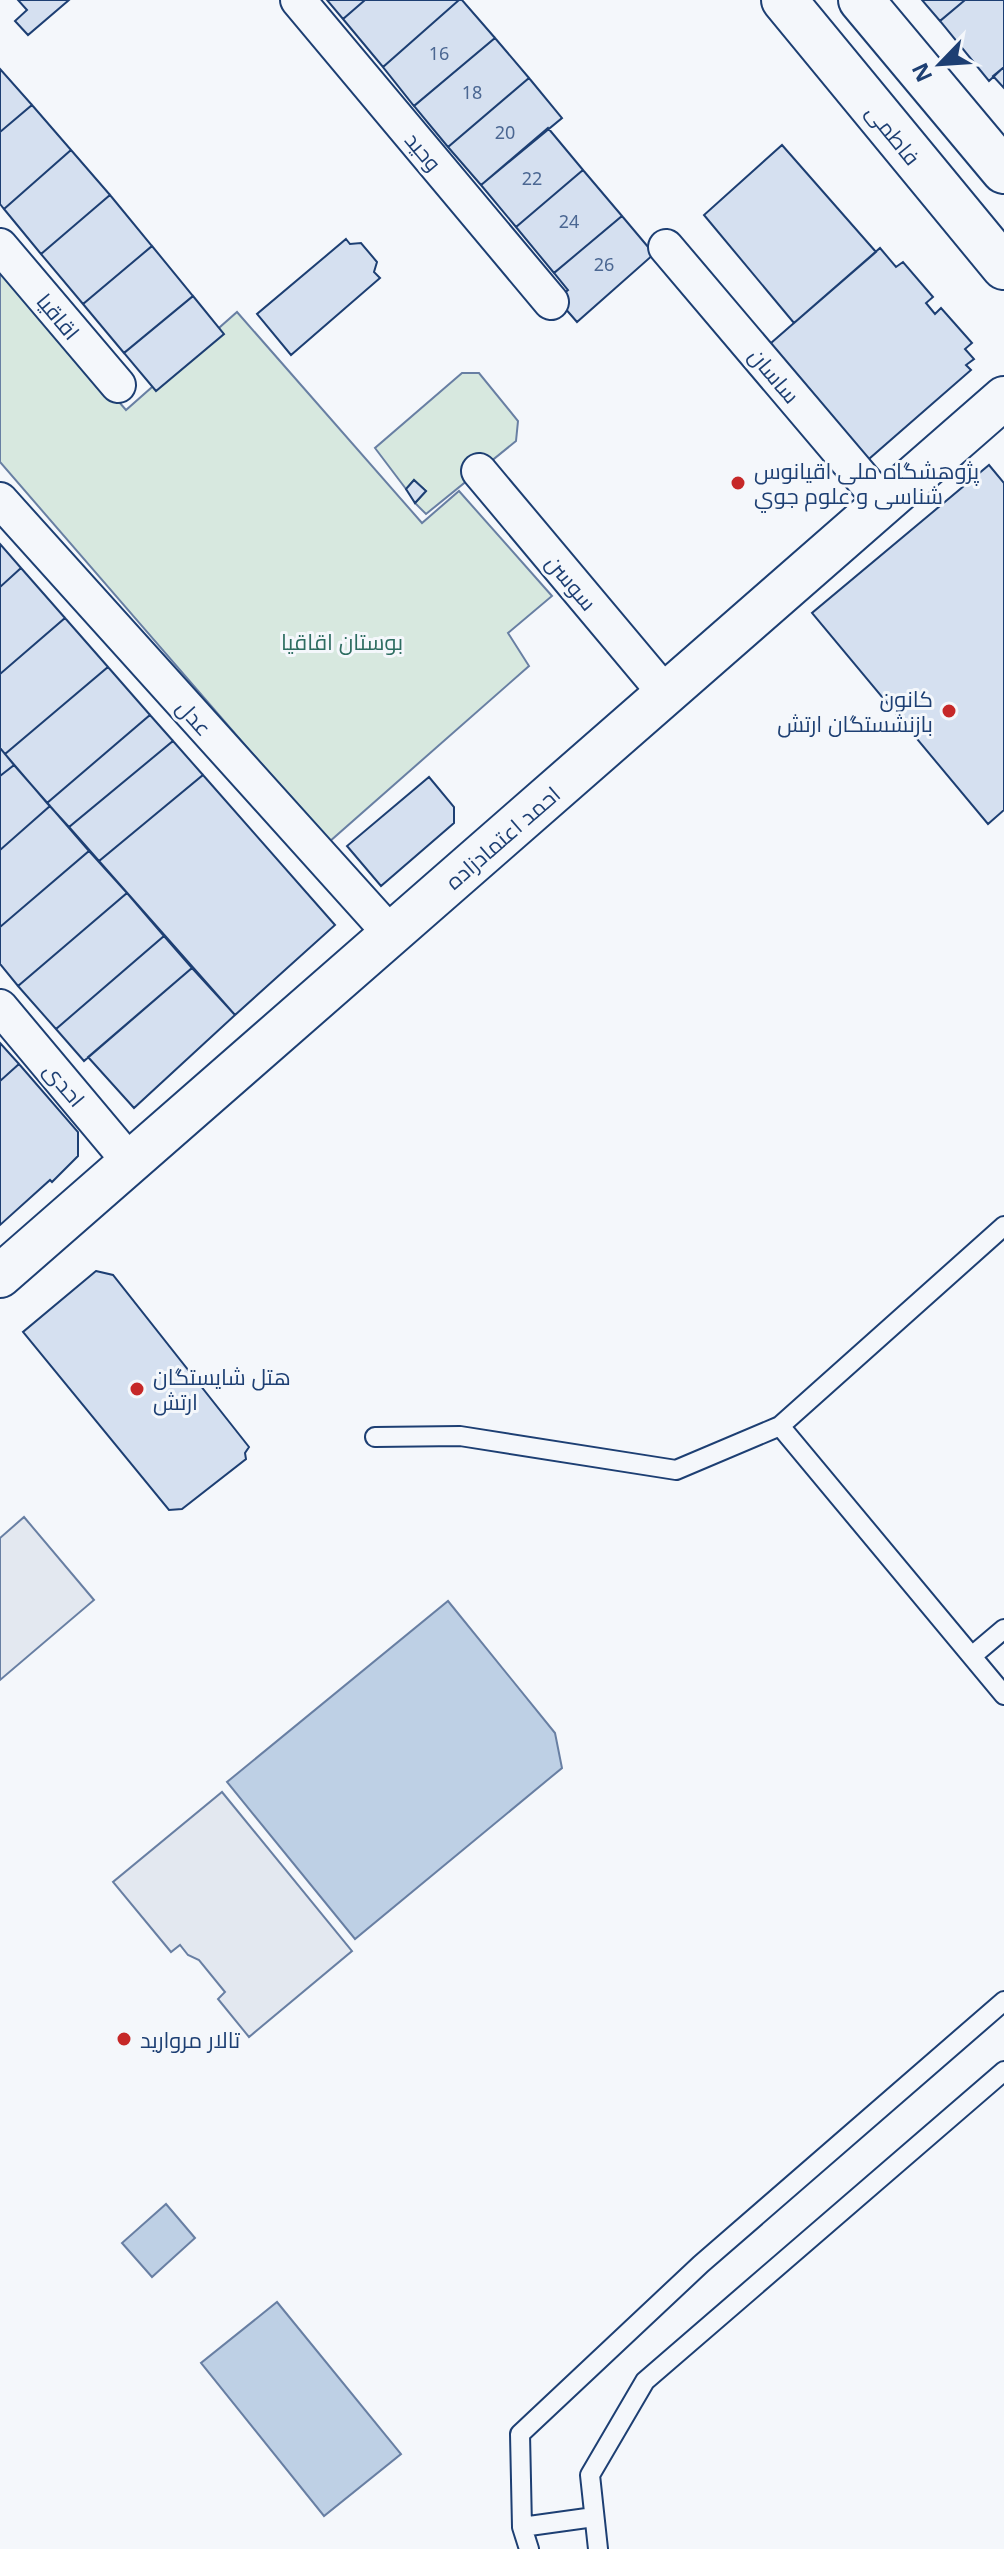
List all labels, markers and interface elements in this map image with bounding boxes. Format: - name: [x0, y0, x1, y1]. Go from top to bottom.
- north arrow: [900, 24, 980, 104]
- house number: 16: [429, 41, 449, 65]
- text: N: [904, 58, 938, 87]
- house number: 18: [462, 80, 482, 104]
- street label: فاطمی: [860, 97, 928, 171]
- house number: 20: [495, 120, 515, 144]
- street label: وحید: [399, 125, 449, 177]
- house number: 22: [522, 166, 542, 190]
- house number: 24: [559, 209, 579, 233]
- house number: 26: [594, 252, 614, 276]
- street label: اقاقیا: [31, 286, 87, 346]
- street label: ساسان: [743, 341, 807, 409]
- place label: پژوهشگاه ملی اقیانوس شناسی و علوم جوي: [754, 455, 979, 513]
- marker: پژوهشگاه ملی اقیانوس شناسی و علوم جوي: [729, 474, 747, 492]
- street label: سوسن: [540, 548, 604, 616]
- park label: بوستان اقاقیا: [281, 626, 403, 656]
- place label: کانون بازنشستگان ارتش: [777, 683, 933, 738]
- street label: عدل: [171, 692, 219, 742]
- marker: کانون بازنشستگان ارتش: [940, 702, 958, 720]
- street label: احمد اعتمادزاده: [438, 779, 566, 895]
- street label: احدی: [38, 1055, 92, 1113]
- place label: هتل شایستگان ارتش: [153, 1361, 291, 1416]
- marker: هتل شایستگان ارتش: [128, 1380, 146, 1398]
- place label: تالار مروارید: [140, 2024, 240, 2054]
- marker: تالار مروارید: [115, 2030, 133, 2048]

